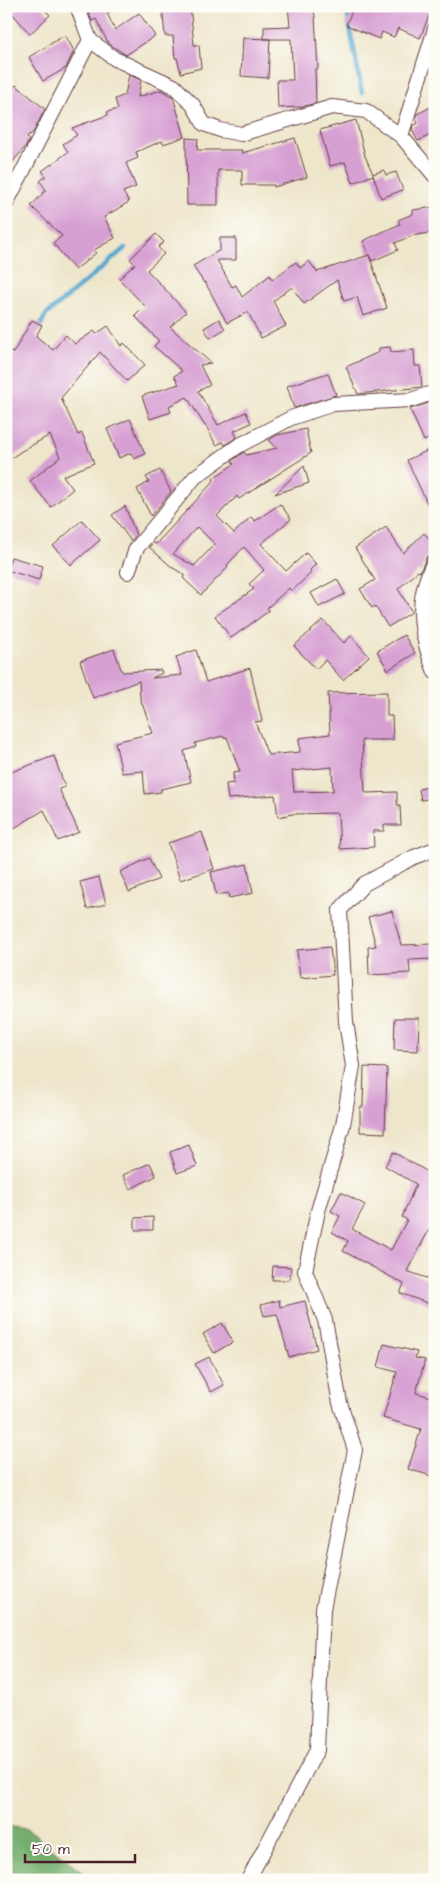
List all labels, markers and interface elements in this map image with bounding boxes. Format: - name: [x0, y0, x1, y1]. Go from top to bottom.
- scale bar: [25, 1831, 135, 1863]
- text: 50 m: [32, 1839, 70, 1860]

